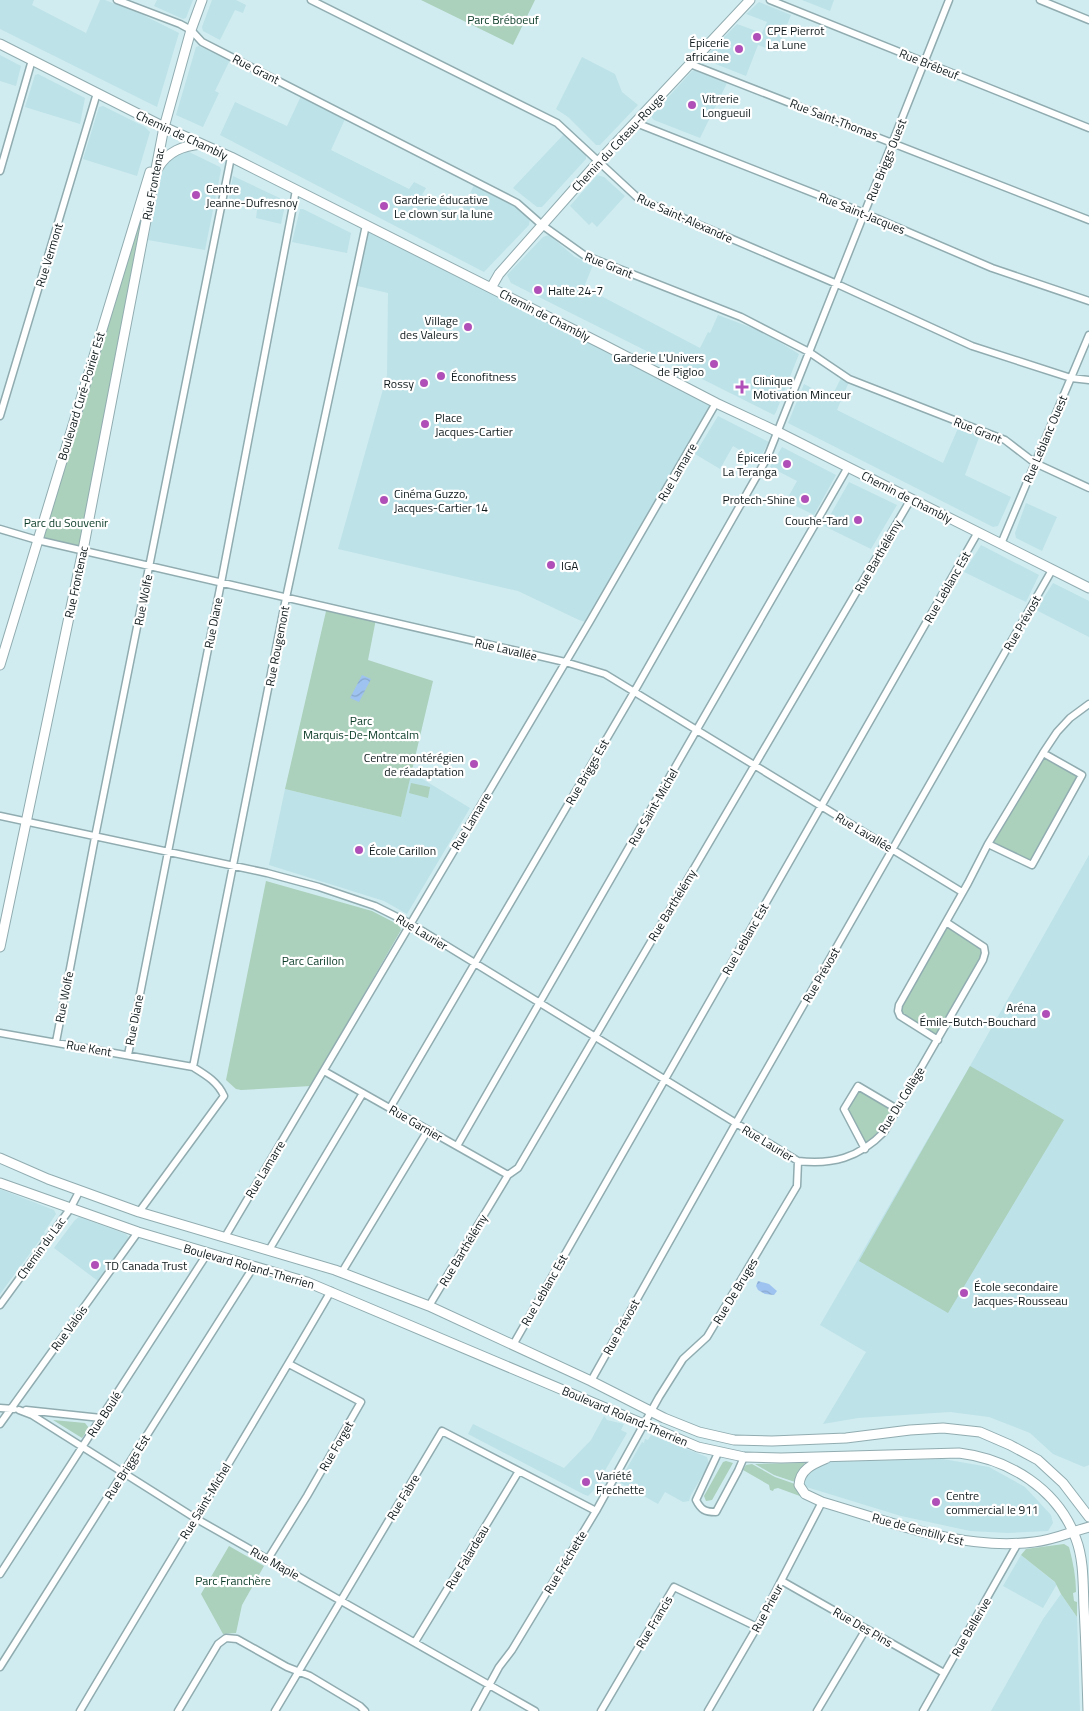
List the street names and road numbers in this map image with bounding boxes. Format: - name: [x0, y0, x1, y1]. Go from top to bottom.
- street label: Rue Brébeuf: [896, 43, 962, 85]
- street label: Rue Grant: [229, 49, 284, 89]
- street label: Chemin du Coteau-Rouge: [567, 88, 669, 196]
- street label: Rue Saint-Thomas: [787, 93, 881, 145]
- street label: Chemin de Chambly: [133, 105, 231, 165]
- street label: Rue Briggs Ouest: [861, 115, 911, 204]
- street label: Rue Frontenac: [137, 146, 169, 222]
- street label: Rue Saint-Jacques: [816, 187, 909, 239]
- street label: Rue Saint-Alexandre: [634, 188, 736, 248]
- street label: Rue Vermont: [30, 220, 68, 289]
- street label: Rue Grant: [582, 247, 637, 284]
- street label: Chemin de Chambly: [496, 284, 594, 346]
- street label: Boulevard Curé-Poirier Est: [52, 329, 110, 463]
- street label: Rue Leblanc Ouest: [1018, 391, 1072, 486]
- street label: Rue Grant: [951, 412, 1006, 449]
- street label: Rue Lamarre: [653, 439, 701, 505]
- street label: Chemin de Chambly: [858, 466, 956, 528]
- street label: Rue Barthélémy: [849, 516, 907, 596]
- street label: Rue Frontenac: [59, 544, 93, 620]
- street label: Rue Leblanc Est: [919, 547, 976, 626]
- street label: Rue Wolfe: [129, 573, 157, 627]
- street label: Rue Prévost: [998, 591, 1046, 654]
- street label: Rue Diane: [199, 596, 227, 650]
- street label: Rue Rougemont: [260, 603, 294, 688]
- street label: Rue Lavallée: [473, 633, 539, 665]
- street label: Rue Briggs Est: [560, 735, 614, 809]
- street label: Rue Saint-Michel: [623, 765, 683, 849]
- street label: Rue Lamarre: [446, 788, 496, 854]
- street label: Rue Lavallée: [832, 808, 896, 856]
- street label: Rue Barthélémy: [643, 865, 701, 945]
- street label: Rue Leblanc Est: [717, 899, 774, 978]
- street label: Rue Laurier: [392, 909, 452, 955]
- street label: Rue Prévost: [797, 943, 845, 1006]
- street label: Rue Wolfe: [50, 970, 78, 1024]
- street label: Rue Diane: [120, 993, 148, 1047]
- street label: Rue Kent: [65, 1035, 114, 1061]
- street label: Rue Du Collège: [873, 1063, 929, 1137]
- street label: Rue Garnier: [386, 1100, 446, 1146]
- street label: Rue Laurier: [738, 1120, 798, 1166]
- street label: Rue Lamarre: [240, 1136, 290, 1202]
- street label: Rue Barthélémy: [434, 1210, 492, 1290]
- street label: Chemin du Lac: [12, 1213, 70, 1283]
- street label: Boulevard Roland-Therrien: [181, 1238, 317, 1294]
- street label: Rue Leblanc Est: [516, 1250, 573, 1329]
- street label: Rue De Bruges: [708, 1254, 763, 1328]
- street label: Rue Prévost: [598, 1295, 645, 1358]
- street label: Rue Valois: [46, 1301, 92, 1355]
- street label: Boulevard Roland-Therrien: [559, 1381, 691, 1451]
- street label: Rue Boulé: [82, 1387, 126, 1441]
- street label: Rue Forget: [314, 1417, 358, 1475]
- street label: Rue Briggs Est: [99, 1430, 155, 1503]
- street label: Rue Saint-Michel: [175, 1459, 235, 1543]
- street label: Rue Fabre: [382, 1470, 424, 1524]
- street label: Rue de Gentilly Est: [870, 1508, 967, 1551]
- street label: Rue Falardeau: [440, 1521, 494, 1593]
- street label: Rue Fréchette: [539, 1527, 591, 1597]
- street label: Rue Maple: [247, 1542, 303, 1584]
- street label: Rue Prieur: [746, 1580, 788, 1636]
- street label: Rue Francis: [631, 1592, 677, 1652]
- street label: Rue Bellerive: [946, 1594, 996, 1660]
- street label: Rue Des Pins: [830, 1602, 897, 1652]

